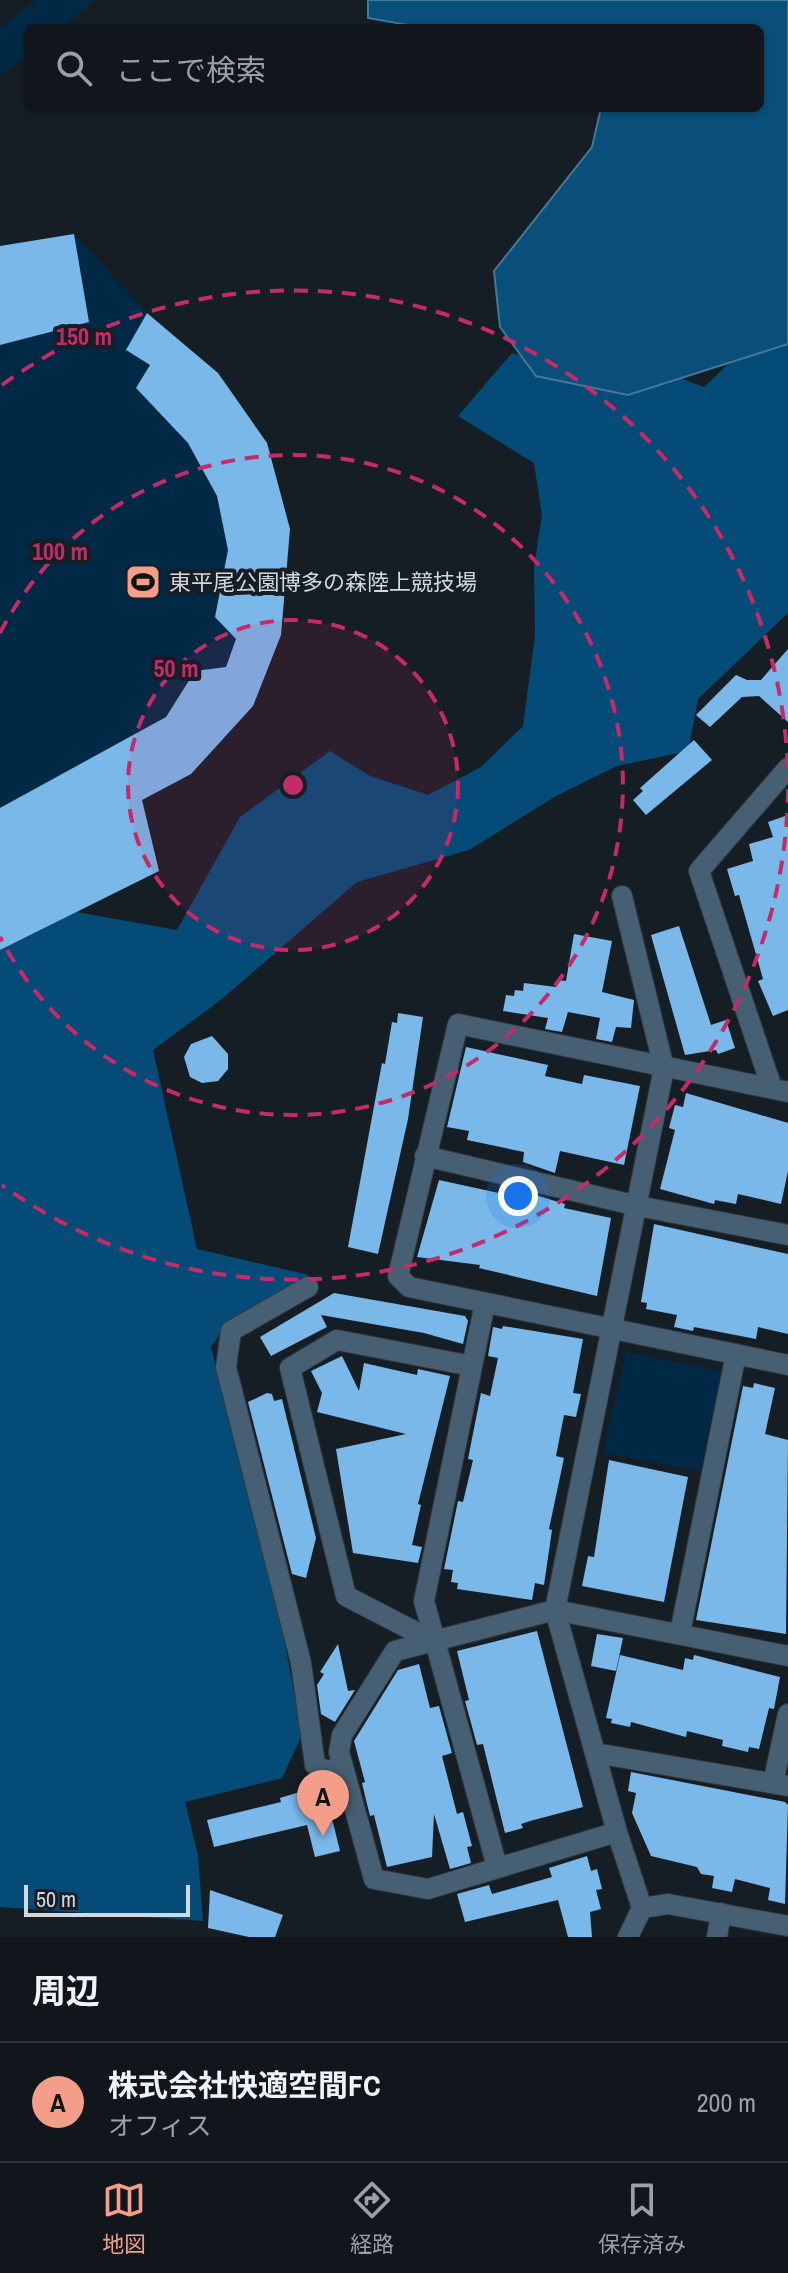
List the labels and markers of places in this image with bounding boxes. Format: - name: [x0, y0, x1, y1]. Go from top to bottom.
- sports icon: 東平尾公園博多の森陸上競技場: [124, 563, 162, 601]
- place label: 東平尾公園博多の森陸上競技場: [169, 567, 477, 597]
- centre of rings: [279, 771, 307, 799]
- pin: A: [297, 1770, 349, 1836]

